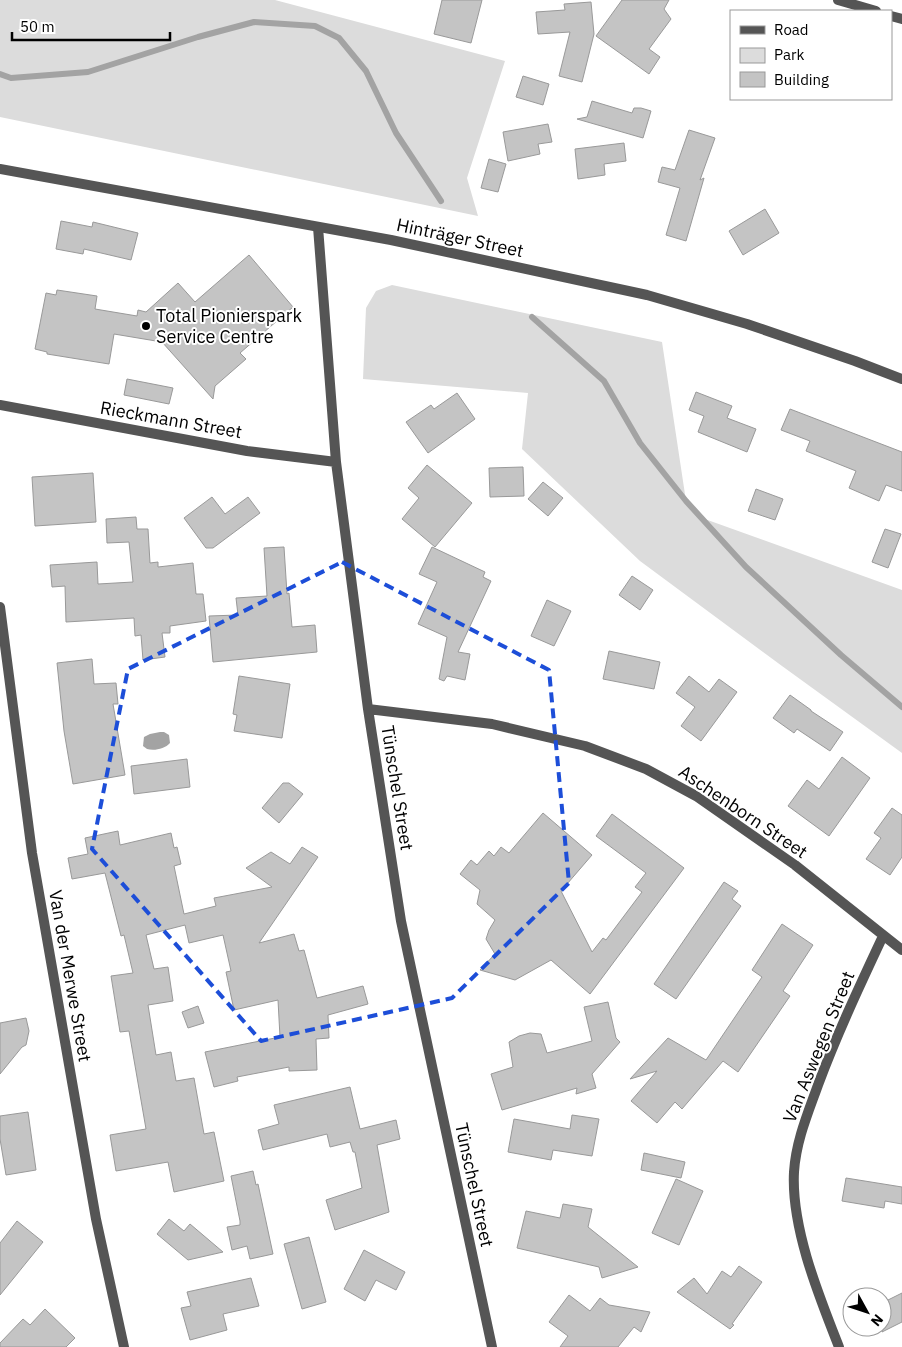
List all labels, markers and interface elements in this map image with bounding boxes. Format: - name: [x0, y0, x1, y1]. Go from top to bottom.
- scale bar: [12, 10, 170, 42]
- legend: [730, 10, 892, 100]
- text: 50 m: [20, 17, 55, 36]
- text: Road: [774, 20, 809, 39]
- text: Park: [774, 45, 804, 64]
- text: Building: [774, 70, 829, 89]
- street label: Hinträger Street: [394, 213, 526, 262]
- place label: Total Pionierspark Service Centre: [156, 304, 302, 348]
- marker: Total Pionierspark Service Centre: [140, 320, 152, 332]
- street label: Rieckmann Street: [98, 396, 244, 443]
- street label: Tünschel Street: [376, 724, 419, 852]
- street label: Aschenborn Street: [674, 760, 812, 863]
- street label: Van der Merwe Street: [44, 888, 97, 1064]
- street label: Van Aswegen Street: [778, 968, 859, 1126]
- street label: Tünschel Street: [450, 1121, 499, 1249]
- north arrow: [842, 1287, 892, 1337]
- text: N: [867, 1311, 887, 1330]

